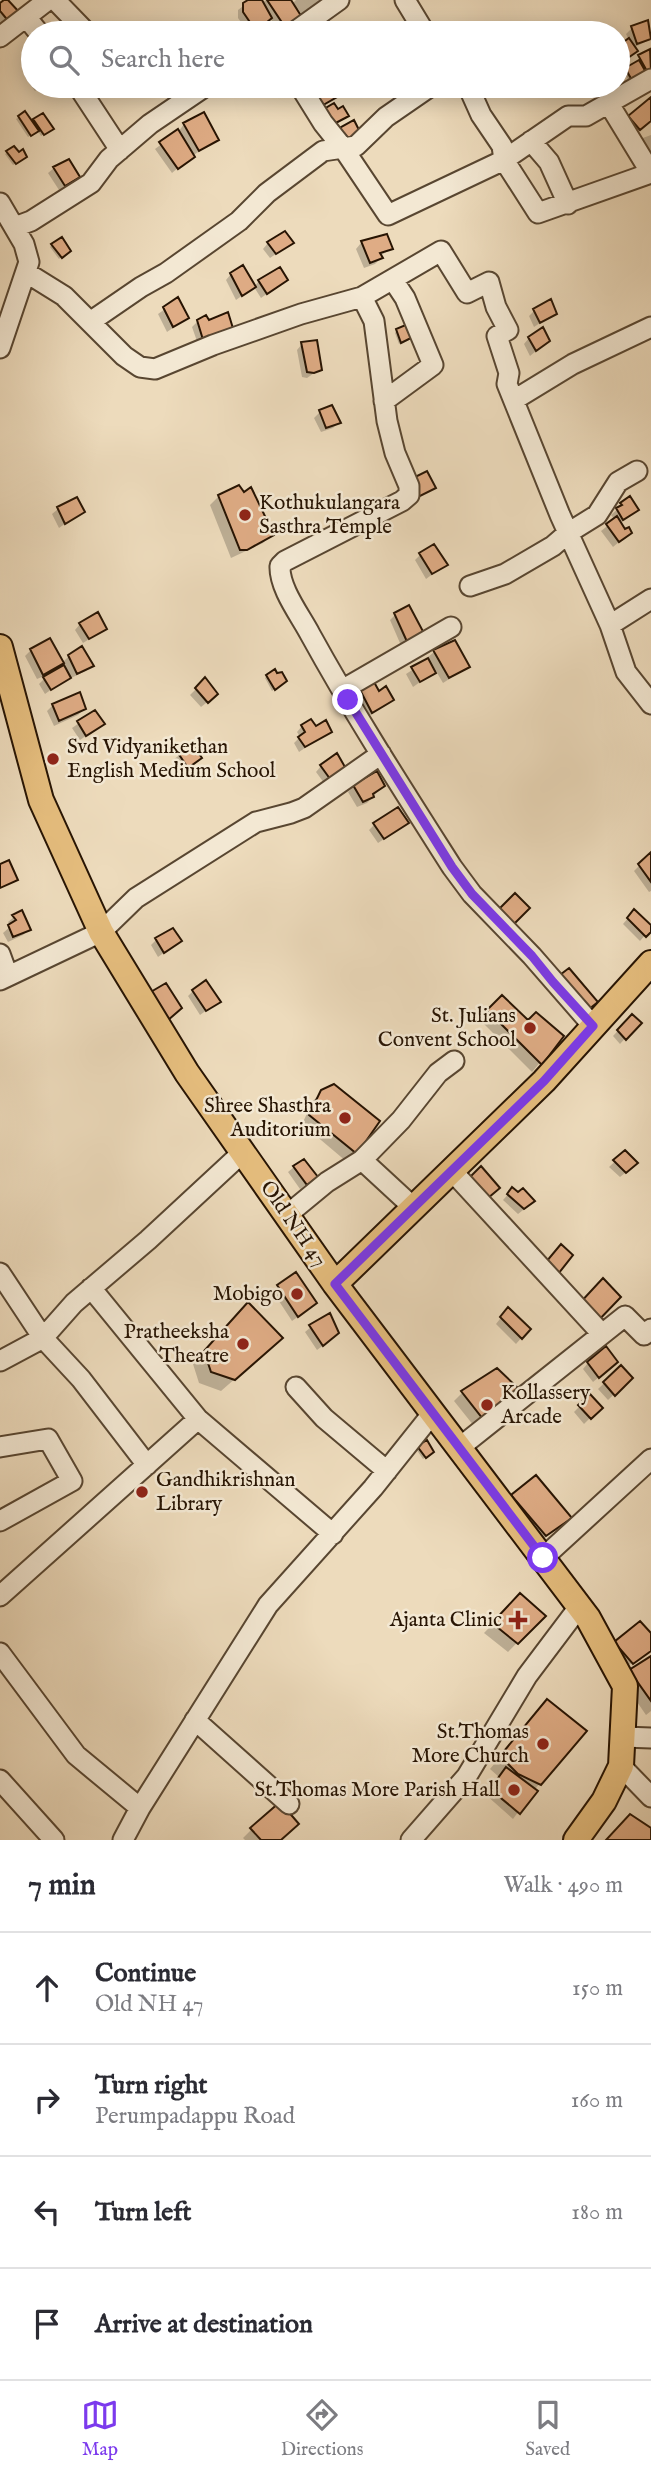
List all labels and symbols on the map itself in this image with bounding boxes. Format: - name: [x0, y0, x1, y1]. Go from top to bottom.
- place label: Kothukulangara Sasthra Temple: [259, 490, 401, 541]
- marker: Kothukulangara Sasthra Temple: [237, 507, 253, 523]
- route end: [332, 684, 363, 715]
- place label: Svd Vidyanikethan English Medium School: [67, 734, 276, 785]
- marker: Svd Vidyanikethan English Medium School: [45, 751, 61, 767]
- place label: St. Julians Convent School: [378, 1003, 516, 1054]
- marker: St. Julians Convent School: [522, 1020, 538, 1036]
- place label: Shree Shasthra Auditorium: [204, 1093, 332, 1144]
- marker: Shree Shasthra Auditorium: [337, 1110, 353, 1126]
- street label: Old NH 47: [254, 1176, 332, 1272]
- place label: Mobigo: [213, 1281, 283, 1308]
- marker: Mobigo: [289, 1286, 305, 1302]
- place label: Pratheeksha Theatre: [124, 1319, 230, 1370]
- marker: Pratheeksha Theatre: [235, 1336, 251, 1352]
- place label: Kollassery Arcade: [500, 1380, 591, 1431]
- marker: Kollassery Arcade: [479, 1397, 495, 1413]
- place label: Gandhikrishnan Library: [156, 1467, 296, 1518]
- marker: Gandhikrishnan Library: [134, 1484, 150, 1500]
- route start: [527, 1542, 558, 1573]
- place label: Ajanta Clinic: [389, 1607, 502, 1634]
- marker: Ajanta Clinic: [508, 1610, 528, 1630]
- place label: St.Thomas More Church: [411, 1719, 529, 1770]
- marker: St.Thomas More Church: [535, 1736, 551, 1752]
- place label: St.Thomas More Parish Hall: [254, 1777, 500, 1804]
- marker: St.Thomas More Parish Hall: [506, 1782, 522, 1798]

